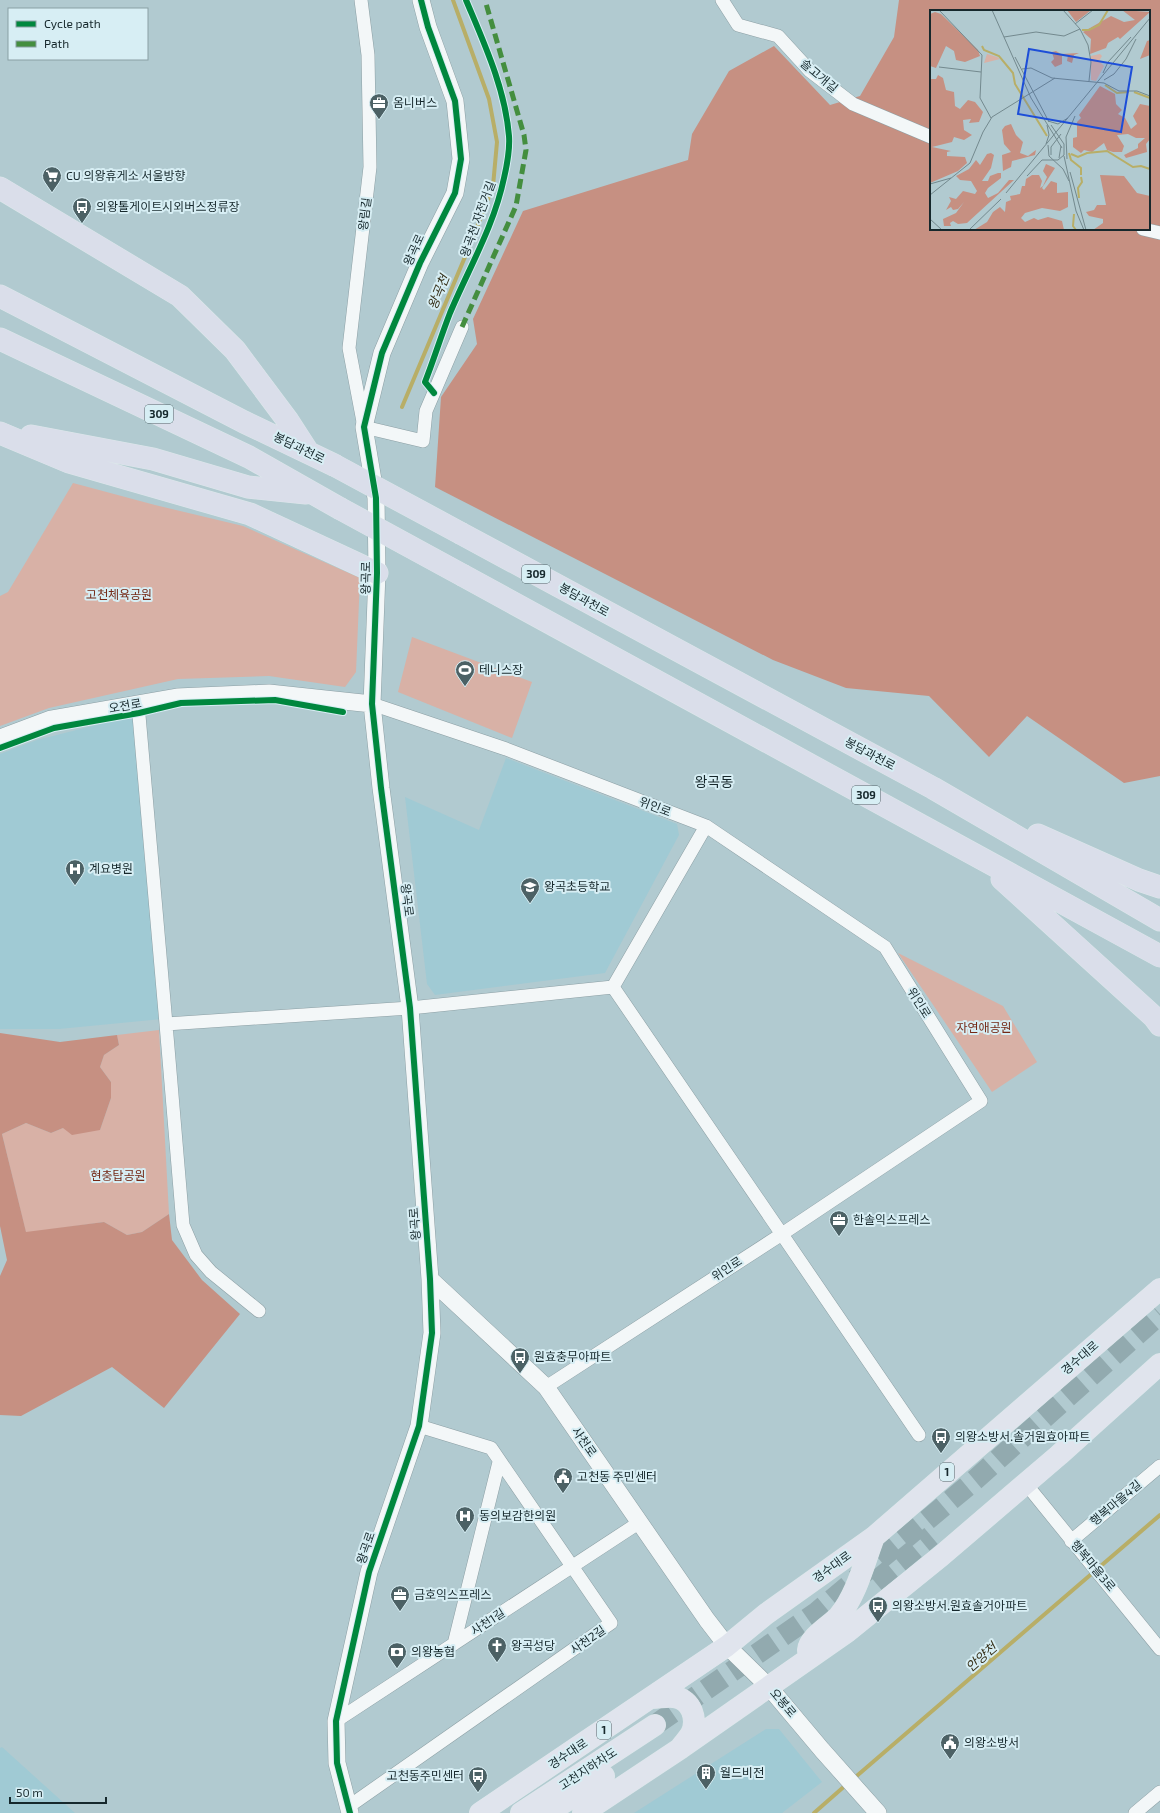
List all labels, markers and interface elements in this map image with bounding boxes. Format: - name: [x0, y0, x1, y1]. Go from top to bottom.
- legend: [8, 8, 148, 60]
- inset map: [930, 10, 1150, 230]
- text: Cycle path: [44, 16, 101, 30]
- text: Path: [44, 36, 69, 50]
- street label: 솔고개길: [798, 56, 841, 95]
- office icon: 옴니버스: [368, 92, 390, 120]
- place label: 옴니버스: [393, 95, 437, 109]
- supermarket icon: CU 의왕휴게소 서울방향: [41, 165, 63, 193]
- place label: CU 의왕휴게소 서울방향: [66, 168, 186, 182]
- street label: 왕곡천 자전거길: [457, 179, 497, 259]
- bus stop icon: 의왕톨게이트시외버스정류장: [71, 196, 93, 224]
- street label: 왕림길: [355, 197, 373, 231]
- place label: 의왕톨게이트시외버스정류장: [96, 199, 240, 213]
- street label: 왕곡로: [400, 232, 426, 268]
- water label: 왕곡천: [424, 271, 453, 312]
- road number: 309: [145, 405, 173, 423]
- street label: 봉담과천로: [272, 429, 327, 465]
- street label: 왕곡로: [358, 561, 372, 595]
- road number: 309: [522, 565, 550, 583]
- street label: 봉담과천로: [557, 580, 612, 619]
- park label: 고천체육공원: [86, 587, 152, 601]
- sports icon: 테니스장: [454, 659, 476, 687]
- place label: 테니스장: [479, 662, 523, 676]
- street label: 오전로: [107, 695, 142, 715]
- street label: 봉담과천로: [843, 734, 898, 772]
- district label: 왕곡동: [695, 773, 733, 790]
- road number: 309: [852, 786, 880, 804]
- street label: 위인로: [637, 794, 673, 819]
- hospital icon: 계요병원: [64, 858, 86, 886]
- place label: 계요병원: [89, 861, 133, 875]
- school or university icon: 왕곡초등학교: [519, 876, 541, 904]
- place label: 왕곡초등학교: [544, 879, 610, 893]
- street label: 왕곡로: [399, 883, 417, 917]
- street label: 위인로: [905, 985, 935, 1020]
- park label: 자연애공원: [956, 1020, 1012, 1034]
- park label: 현충탑공원: [90, 1168, 146, 1182]
- street label: 왕곡로: [406, 1207, 422, 1241]
- office icon: 한솔익스프레스: [828, 1209, 850, 1237]
- place label: 한솔익스프레스: [853, 1212, 930, 1226]
- street label: 위인로: [709, 1253, 744, 1283]
- street label: 경수대로: [1058, 1337, 1101, 1377]
- bus stop icon: 원효충무아파트: [509, 1346, 531, 1374]
- place label: 원효충무아파트: [534, 1349, 611, 1363]
- street label: 사천로: [570, 1424, 600, 1459]
- bus stop icon: 의왕소방서.솔거원효아파트: [930, 1426, 952, 1454]
- place label: 의왕소방서.솔거원효아파트: [955, 1429, 1090, 1443]
- road number: 1: [940, 1463, 954, 1481]
- public building icon: 고천동 주민센터: [552, 1466, 574, 1494]
- place label: 고천동 주민센터: [577, 1469, 657, 1483]
- street label: 행복마을4길: [1087, 1477, 1144, 1528]
- hospital icon: 동의보감한의원: [454, 1505, 476, 1533]
- place label: 동의보감한의원: [479, 1508, 556, 1522]
- street label: 왕곡로: [353, 1530, 377, 1566]
- street label: 행복마을3로: [1069, 1537, 1119, 1594]
- street label: 경수대로: [809, 1548, 853, 1585]
- office icon: 금호익스프레스: [389, 1584, 411, 1612]
- place label: 금호익스프레스: [414, 1587, 491, 1601]
- bus stop icon: 의왕소방서.원효솔거아파트: [867, 1595, 889, 1623]
- place label: 의왕소방서.원효솔거아파트: [892, 1598, 1027, 1612]
- street label: 사천1길: [468, 1605, 507, 1637]
- street label: 사천2길: [567, 1622, 608, 1656]
- church icon: 왕곡성당: [486, 1635, 508, 1663]
- place label: 왕곡성당: [511, 1638, 555, 1652]
- water label: 안양천: [962, 1639, 1001, 1675]
- bank icon: 의왕농협: [386, 1641, 408, 1669]
- place label: 의왕농협: [411, 1644, 455, 1658]
- street label: 오봉로: [768, 1685, 800, 1720]
- road number: 1: [597, 1721, 611, 1739]
- public building icon: 의왕소방서: [939, 1732, 961, 1760]
- street label: 경수대로: [545, 1735, 590, 1771]
- place label: 의왕소방서: [964, 1735, 1019, 1749]
- street label: 고천지하차도: [556, 1744, 619, 1792]
- building icon: 월드비전: [695, 1762, 717, 1790]
- bus stop icon: 고천동주민센터: [467, 1765, 489, 1793]
- place label: 월드비전: [720, 1765, 764, 1779]
- place label: 고천동주민센터: [387, 1768, 464, 1782]
- scale bar: [10, 1779, 106, 1805]
- text: 50 m: [16, 1785, 43, 1799]

